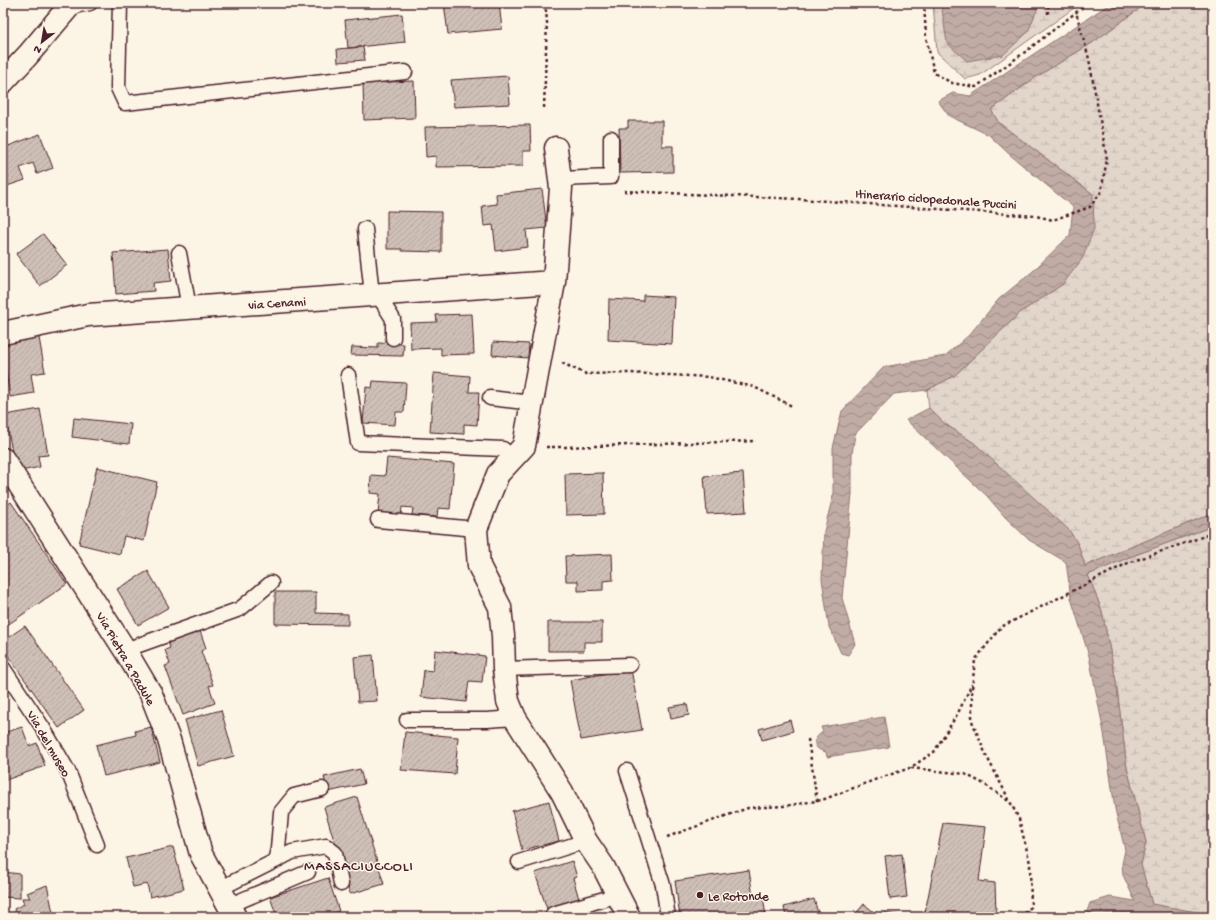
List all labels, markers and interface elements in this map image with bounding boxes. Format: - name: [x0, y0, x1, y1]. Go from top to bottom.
- north arrow: [22, 22, 62, 62]
- text: N: [32, 42, 44, 56]
- street label: Itinerario ciclopedonale Puccini: [855, 187, 1017, 214]
- street label: via Cenami: [248, 295, 307, 314]
- street label: Via Pietra a Padule: [92, 609, 158, 709]
- street label: Via del museo: [22, 708, 73, 780]
- district label: MASSACIUCCOLI: [304, 858, 414, 876]
- marker: Le Rotonde: [695, 890, 705, 900]
- place label: Le Rotonde: [708, 890, 769, 905]

